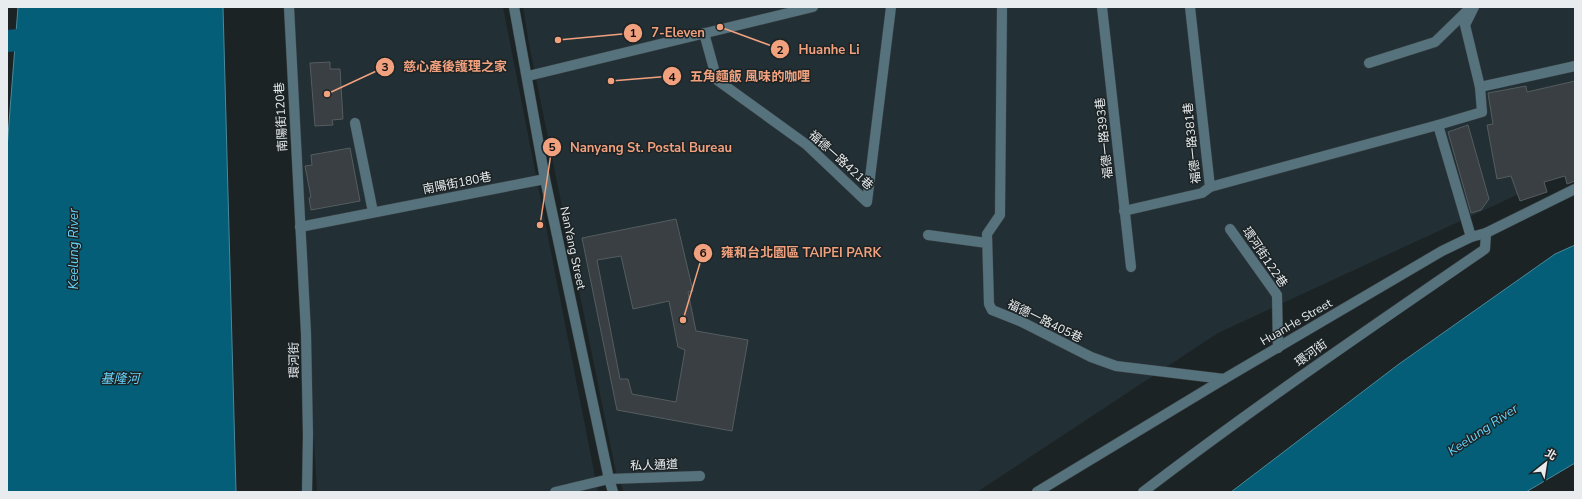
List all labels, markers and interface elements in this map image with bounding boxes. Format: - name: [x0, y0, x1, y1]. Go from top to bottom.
- callout: 7-Eleven: [623, 20, 713, 45]
- text: 7-Eleven: [651, 24, 705, 42]
- text: 1: [629, 25, 637, 41]
- callout: Huanhe Li: [770, 37, 867, 62]
- text: Huanhe Li: [798, 41, 860, 59]
- text: 2: [776, 42, 784, 58]
- callout: 慈心產後護理之家: [375, 54, 515, 79]
- text: 慈心產後護理之家: [403, 58, 507, 76]
- text: 3: [381, 59, 389, 75]
- callout: 五角麵飯 風味的咖哩: [662, 64, 818, 89]
- text: 五角麵飯 風味的咖哩: [690, 68, 810, 86]
- text: 4: [668, 69, 676, 85]
- street label: 南陽街120巷: [271, 82, 291, 152]
- street label: 福德一路393巷: [1092, 97, 1116, 179]
- street label: 福德一路381巷: [1180, 102, 1204, 184]
- street label: 福德一路421巷: [805, 127, 877, 193]
- callout: Nanyang St. Postal Bureau: [542, 135, 740, 160]
- text: 5: [548, 139, 556, 155]
- text: Nanyang St. Postal Bureau: [570, 139, 732, 157]
- street label: 南陽街180巷: [421, 169, 493, 197]
- street label: NanYang Street: [556, 205, 590, 292]
- water label: Keelung River: [65, 208, 83, 290]
- street label: 環河街122巷: [1239, 224, 1291, 290]
- callout: 雍和台北園區 TAIPEI PARK: [693, 240, 889, 265]
- text: 雍和台北園區 TAIPEI PARK: [721, 244, 881, 262]
- text: 6: [699, 245, 707, 261]
- street label: HuanHe Street: [1257, 295, 1335, 349]
- street label: 福德一路405巷: [1005, 296, 1085, 346]
- street label: 環河街: [1292, 336, 1330, 370]
- street label: 環河街: [286, 342, 302, 378]
- water label: 基隆河: [100, 370, 142, 388]
- water label: Keelung River: [1444, 400, 1522, 460]
- north arrow: [1526, 443, 1566, 483]
- text: 北: [1542, 446, 1559, 464]
- street label: 私人通道: [630, 456, 678, 474]

